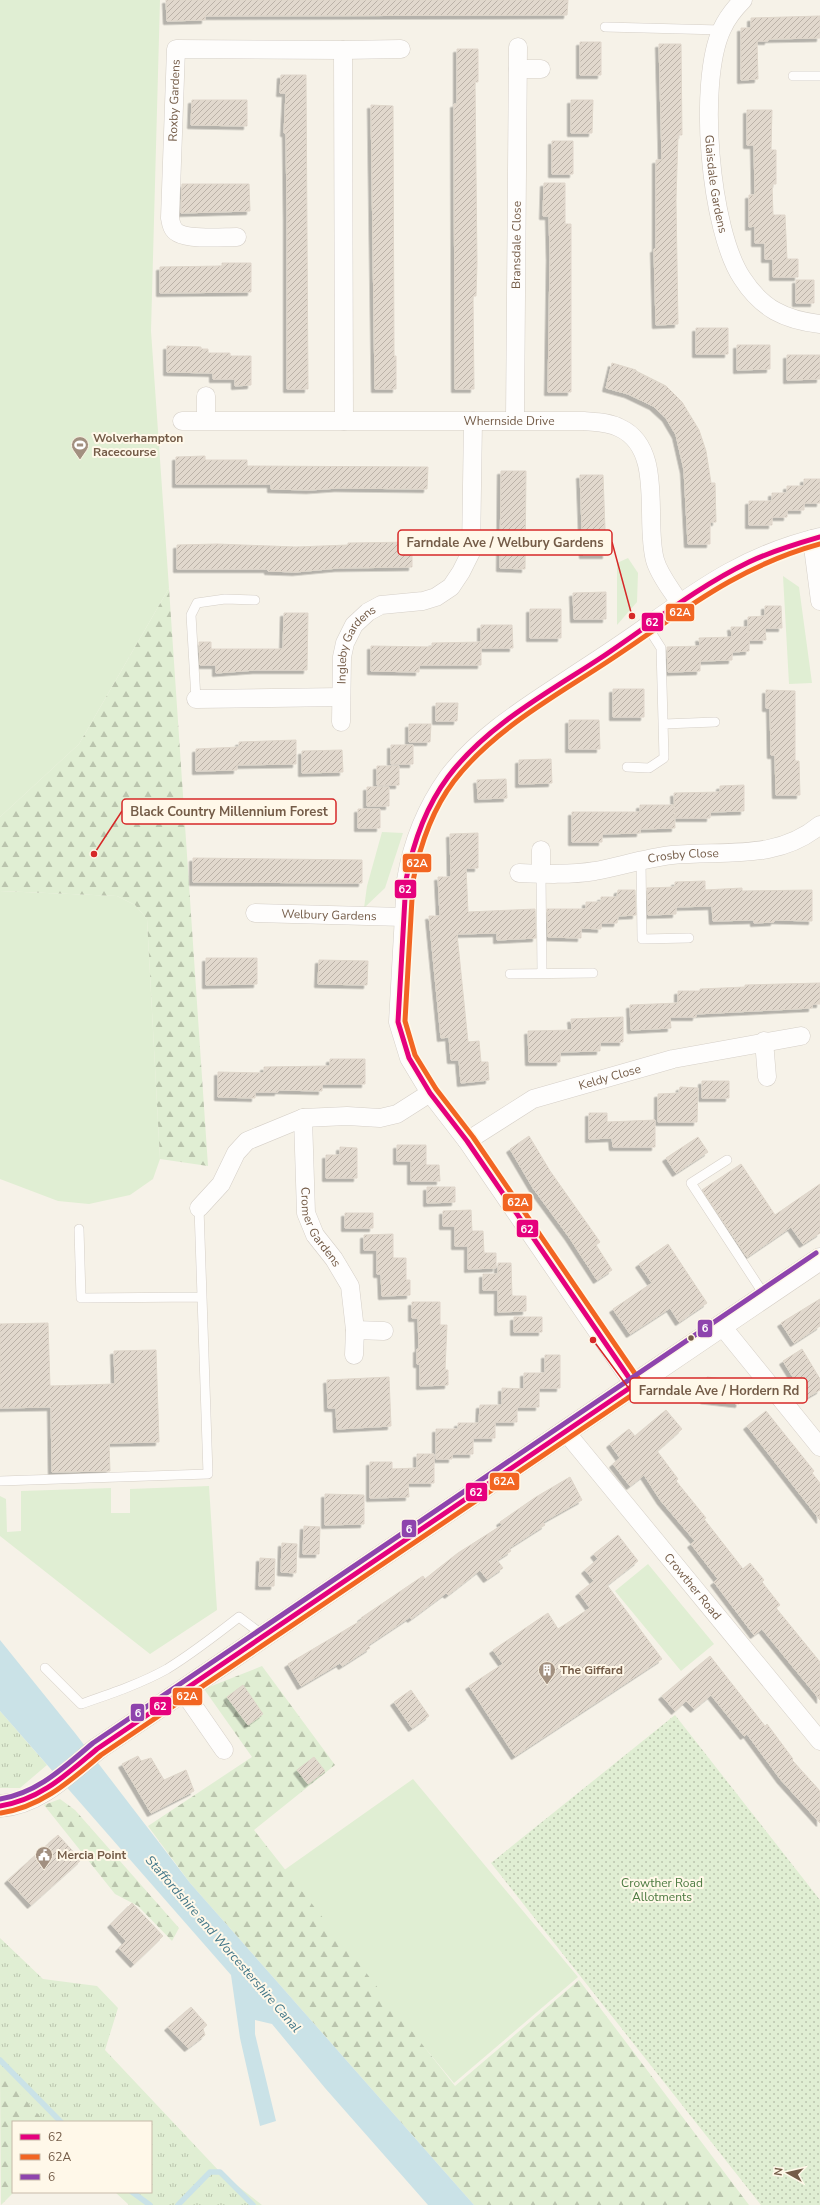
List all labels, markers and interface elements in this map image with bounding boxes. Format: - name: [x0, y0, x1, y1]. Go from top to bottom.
- street label: Roxby Gardens: [165, 59, 184, 142]
- street label: Glaisdale Gardens: [701, 134, 731, 235]
- street label: Bransdale Close: [508, 201, 525, 289]
- street label: Whernside Drive: [463, 413, 555, 429]
- place label: Wolverhampton Racecourse: [93, 430, 183, 460]
- sports icon: Wolverhampton Racecourse: [70, 435, 90, 460]
- callout: Farndale Ave / Welbury Gardens: [398, 530, 612, 555]
- text: Farndale Ave / Welbury Gardens: [406, 534, 604, 552]
- street label: Ingleby Gardens: [334, 601, 379, 684]
- line badge: 62A: [665, 603, 695, 622]
- text: 62A: [669, 605, 692, 620]
- line badge: 62: [641, 612, 664, 632]
- text: 62: [645, 615, 659, 630]
- callout: Black Country Millennium Forest: [122, 799, 336, 824]
- text: Black Country Millennium Forest: [130, 803, 329, 821]
- street label: Crosby Close: [646, 845, 719, 867]
- line badge: 62A: [402, 853, 432, 873]
- text: 62A: [406, 856, 429, 871]
- line badge: 62: [394, 879, 417, 899]
- text: 62: [398, 882, 412, 897]
- street label: Welbury Gardens: [281, 906, 377, 924]
- street label: Keldy Close: [577, 1061, 643, 1094]
- street label: Cromer Gardens: [297, 1187, 345, 1270]
- line badge: 62A: [502, 1193, 533, 1212]
- text: 62A: [507, 1195, 530, 1210]
- line badge: 62: [516, 1219, 539, 1238]
- text: 62: [520, 1222, 534, 1237]
- line badge: 6: [697, 1319, 713, 1338]
- text: 6: [702, 1321, 709, 1336]
- unlabelled marker: [686, 1333, 696, 1343]
- callout: Farndale Ave / Hordern Rd: [630, 1378, 807, 1403]
- text: Farndale Ave / Hordern Rd: [639, 1382, 799, 1400]
- line badge: 62A: [489, 1472, 520, 1491]
- text: 62A: [493, 1474, 516, 1489]
- line badge: 62: [465, 1482, 488, 1502]
- text: 62: [469, 1485, 483, 1500]
- line badge: 6: [401, 1519, 417, 1538]
- text: 6: [406, 1522, 413, 1537]
- street label: Crowther Road: [660, 1550, 725, 1623]
- building icon: The Giffard: [537, 1660, 557, 1685]
- place label: The Giffard: [560, 1662, 623, 1678]
- line badge: 62A: [172, 1687, 203, 1706]
- text: 62A: [176, 1689, 199, 1704]
- line badge: 62: [149, 1696, 172, 1716]
- text: 62: [153, 1699, 167, 1714]
- line badge: 6: [130, 1703, 145, 1722]
- text: 6: [135, 1706, 142, 1721]
- public building icon: Mercia Point: [34, 1845, 54, 1870]
- place label: Mercia Point: [57, 1847, 127, 1863]
- water label: Staffordshire and Worcestershire Canal: [141, 1852, 305, 2036]
- park label: Crowther Road Allotments: [621, 1875, 703, 1905]
- legend: [12, 2121, 152, 2193]
- text: 62: [48, 2129, 62, 2145]
- text: 62A: [48, 2149, 71, 2165]
- north arrow: [768, 2153, 808, 2193]
- text: N: [771, 2167, 787, 2177]
- text: 6: [48, 2169, 55, 2185]

